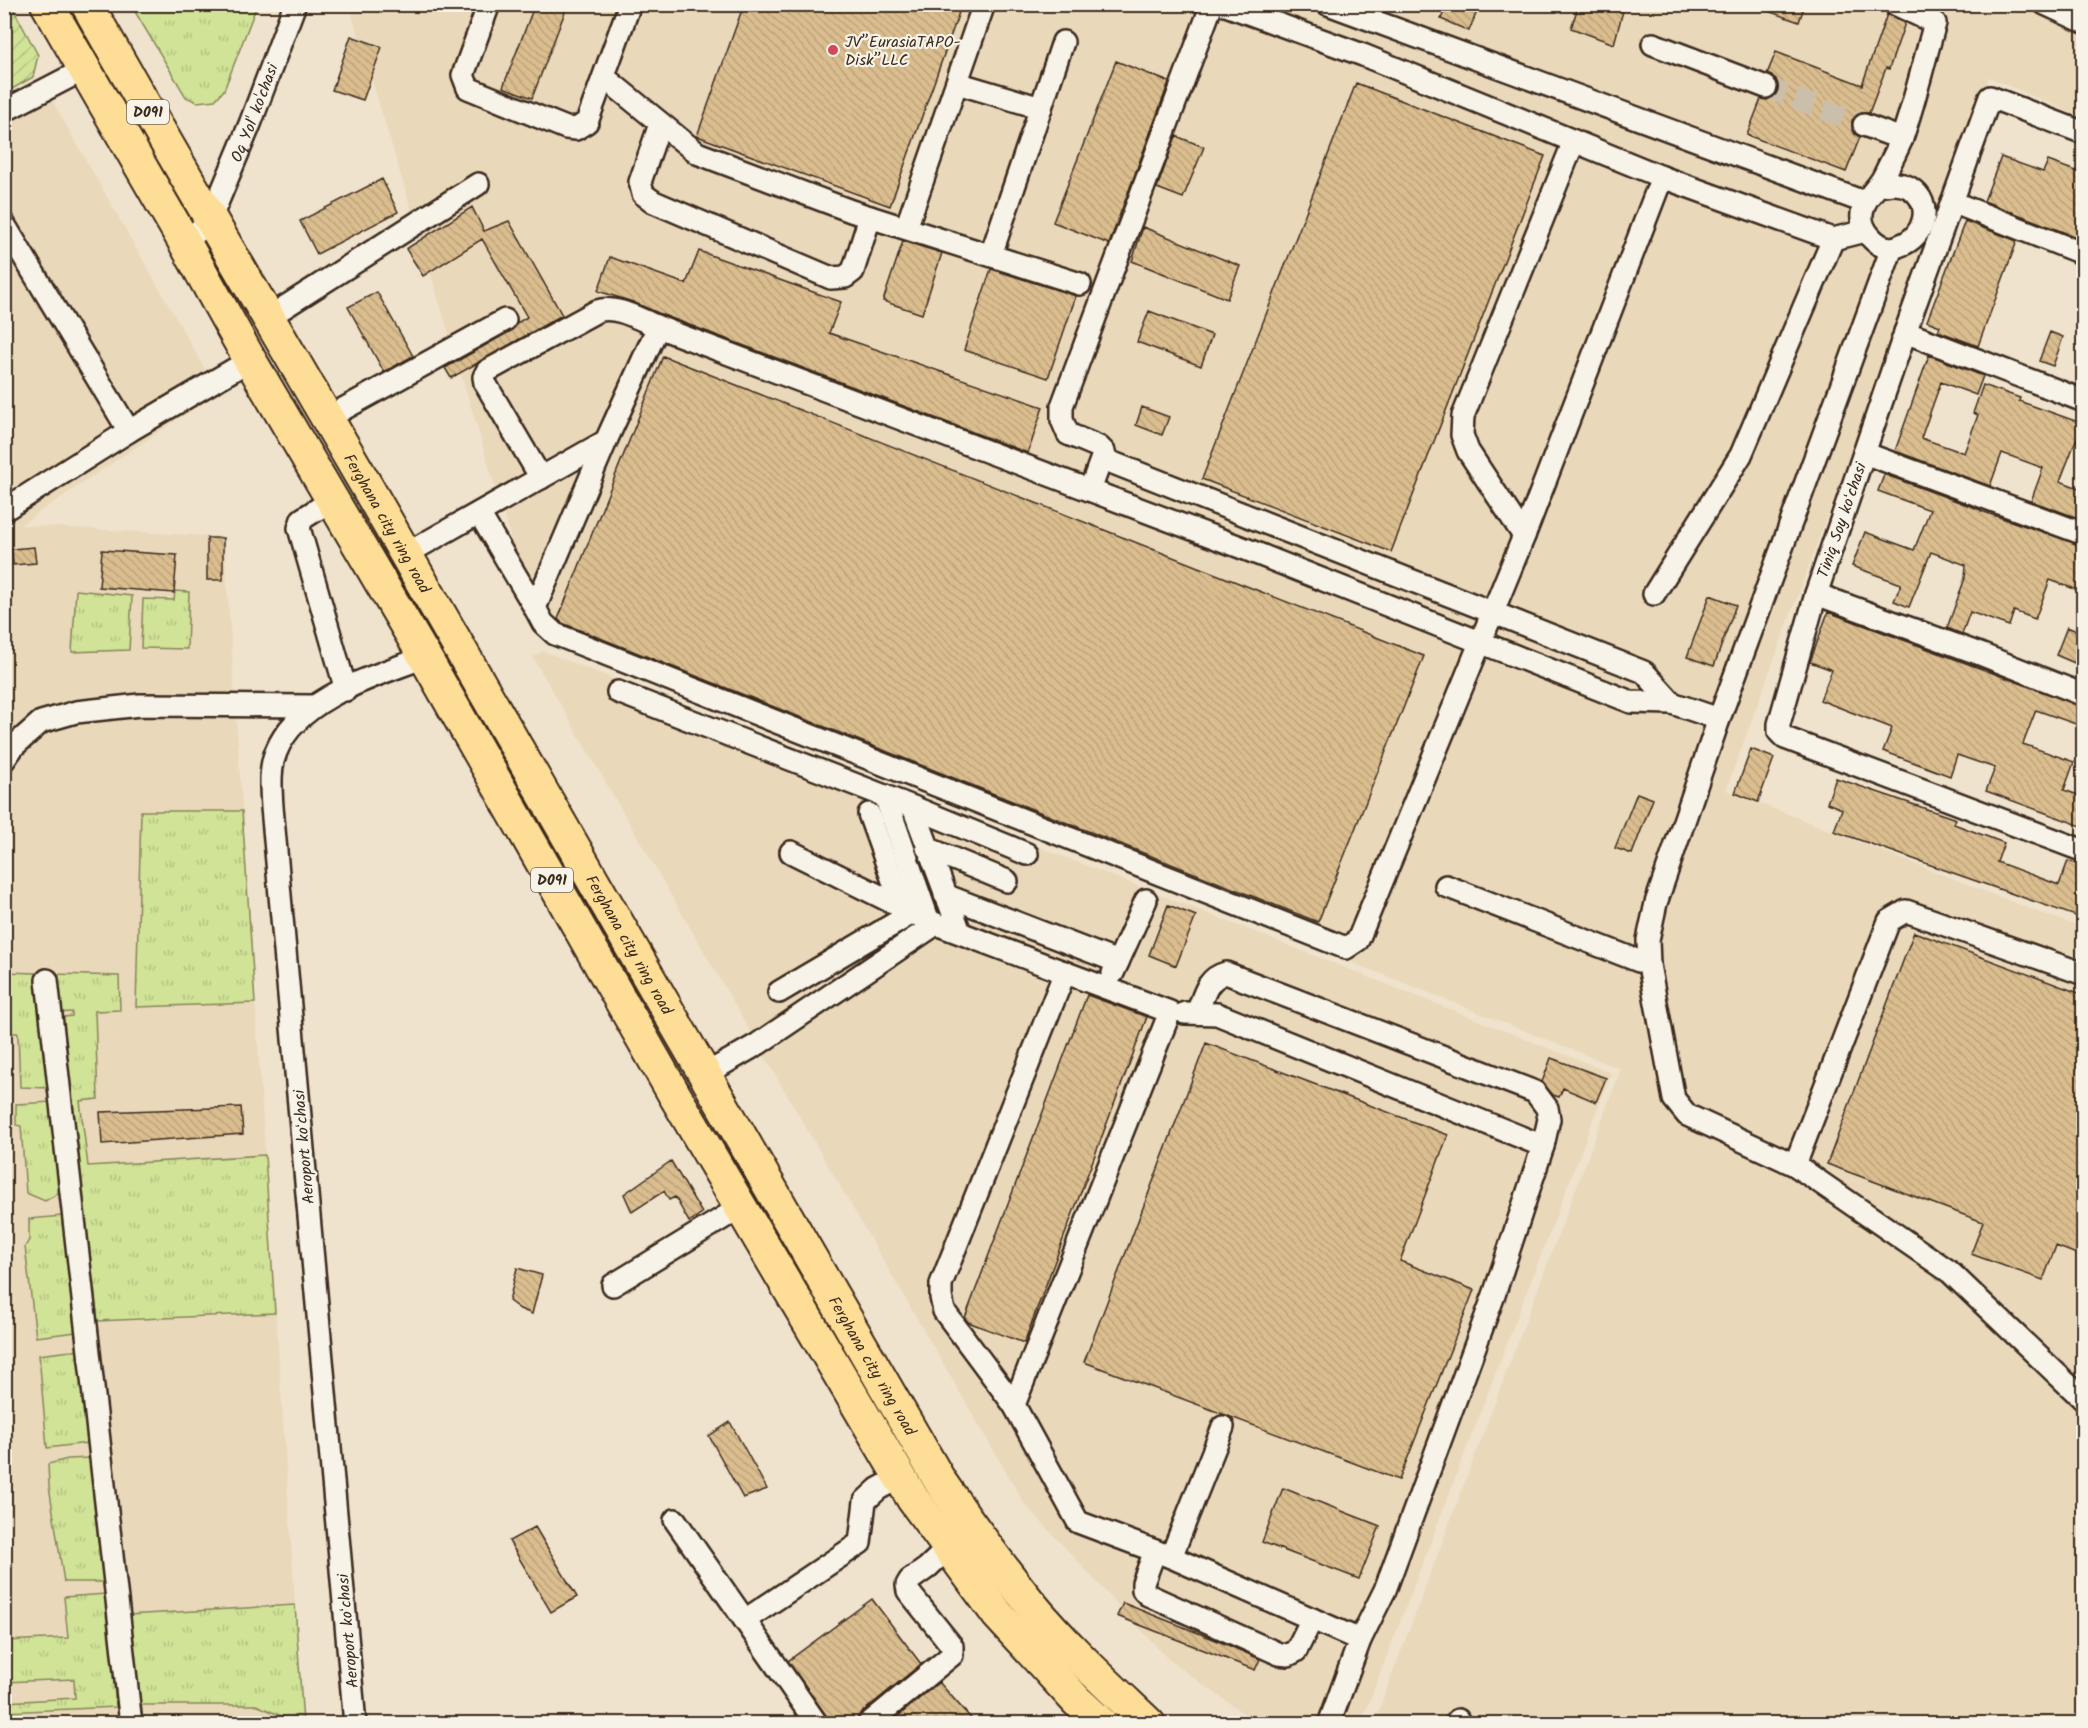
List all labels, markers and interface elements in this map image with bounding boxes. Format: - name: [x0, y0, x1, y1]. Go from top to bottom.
- place label: JV”EurasiaTAPO- Disk”LLC: [845, 30, 961, 73]
- marker: JV”EurasiaTAPO- Disk”LLC: [826, 43, 840, 57]
- street label: Oq Yol' ko'chasi: [224, 59, 286, 166]
- road number: D091: [127, 100, 169, 124]
- street label: Ferghana city ring road: [336, 449, 437, 599]
- street label: Tiniq Soy koʻchasi: [1811, 458, 1874, 582]
- road number: D091: [531, 868, 573, 892]
- street label: Ferghana city ring road: [578, 871, 679, 1021]
- street label: Aeroport koʻchasi: [287, 1088, 322, 1205]
- street label: Ferghana city ring road: [821, 1292, 922, 1442]
- street label: Aeroport koʻchasi: [331, 1572, 366, 1689]

